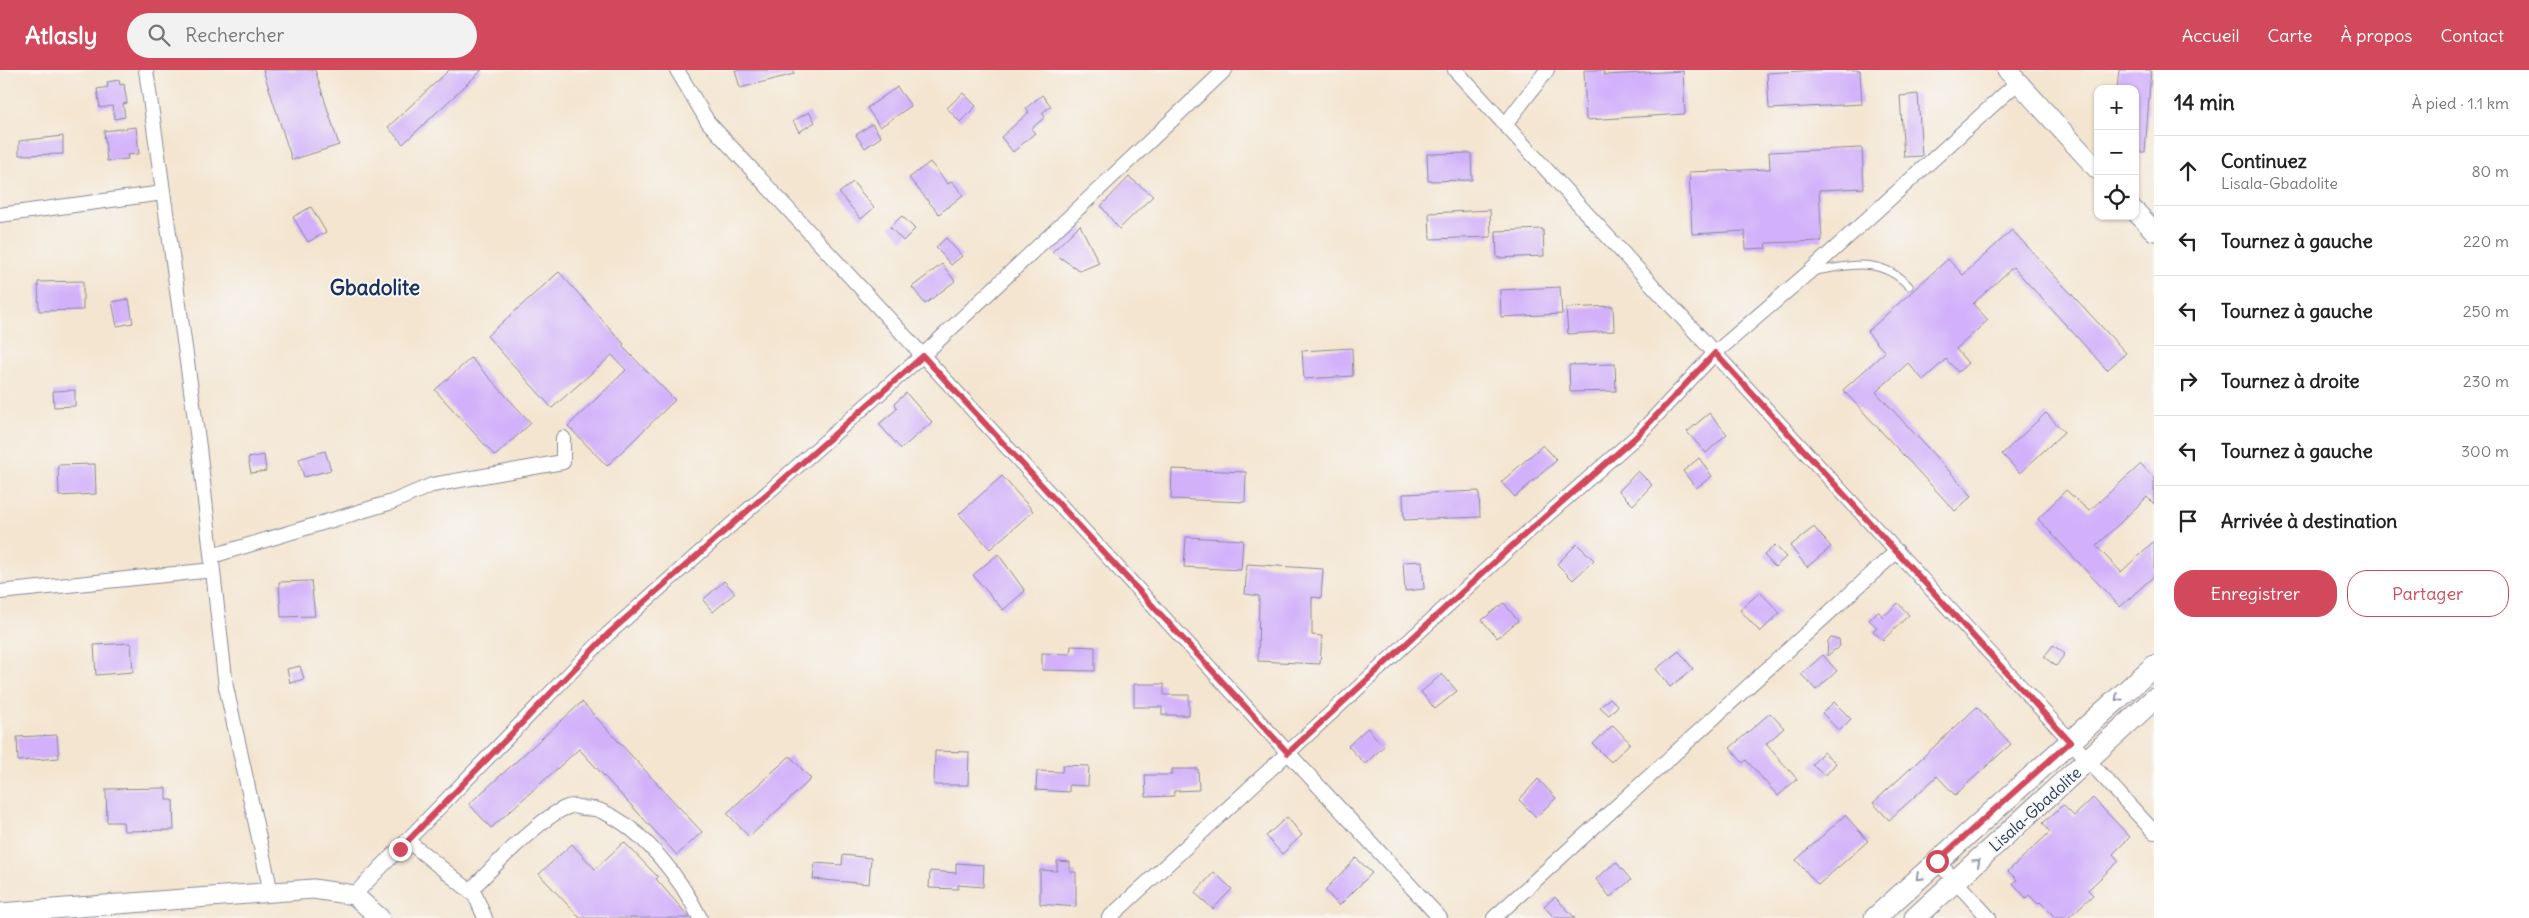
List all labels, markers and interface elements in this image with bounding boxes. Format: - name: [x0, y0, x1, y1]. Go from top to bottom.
- search box: [127, 13, 477, 58]
- text: Atlasly: [25, 20, 97, 50]
- icon: search: [145, 21, 173, 49]
- text: Rechercher: [185, 23, 284, 47]
- text: Accueil: [2182, 24, 2240, 47]
- text: Carte: [2268, 24, 2313, 47]
- text: À propos: [2341, 24, 2412, 47]
- text: Contact: [2440, 24, 2504, 47]
- map controls: [2094, 85, 2139, 220]
- button: +: [2094, 85, 2139, 130]
- text: 14 min: [2174, 89, 2235, 116]
- text: À pied · 1.1 km: [2412, 93, 2509, 113]
- button: −: [2094, 130, 2139, 175]
- text: Continuez: [2221, 149, 2307, 173]
- icon: ahead: [2174, 157, 2202, 185]
- text: 80 m: [2471, 161, 2509, 181]
- text: Lisala-Gbadolite: [2221, 173, 2338, 193]
- button: locate: [2094, 175, 2139, 220]
- icon: left: [2174, 227, 2202, 255]
- text: Tournez à gauche: [2221, 229, 2373, 253]
- text: 220 m: [2463, 231, 2509, 251]
- district label: Gbadolite: [330, 274, 420, 301]
- icon: left: [2174, 297, 2202, 325]
- text: Tournez à gauche: [2221, 299, 2373, 323]
- text: 250 m: [2463, 301, 2509, 321]
- icon: right: [2174, 367, 2202, 395]
- text: Tournez à droite: [2221, 369, 2360, 393]
- text: 230 m: [2463, 371, 2509, 391]
- icon: left: [2174, 437, 2202, 465]
- text: Tournez à gauche: [2221, 439, 2373, 463]
- text: 300 m: [2461, 441, 2509, 461]
- icon: arrive: [2174, 507, 2202, 535]
- text: Arrivée à destination: [2221, 509, 2397, 533]
- button: Enregistrer: [2174, 570, 2337, 617]
- button: Partager: [2347, 570, 2509, 617]
- one-way arrow: [2114, 692, 2123, 701]
- street label: Lisala-Gbadolite: [1985, 762, 2085, 856]
- route end: [389, 838, 412, 861]
- route start: [1926, 850, 1949, 873]
- one-way arrow: [1972, 859, 1981, 868]
- one-way arrow: [1916, 871, 1925, 880]

